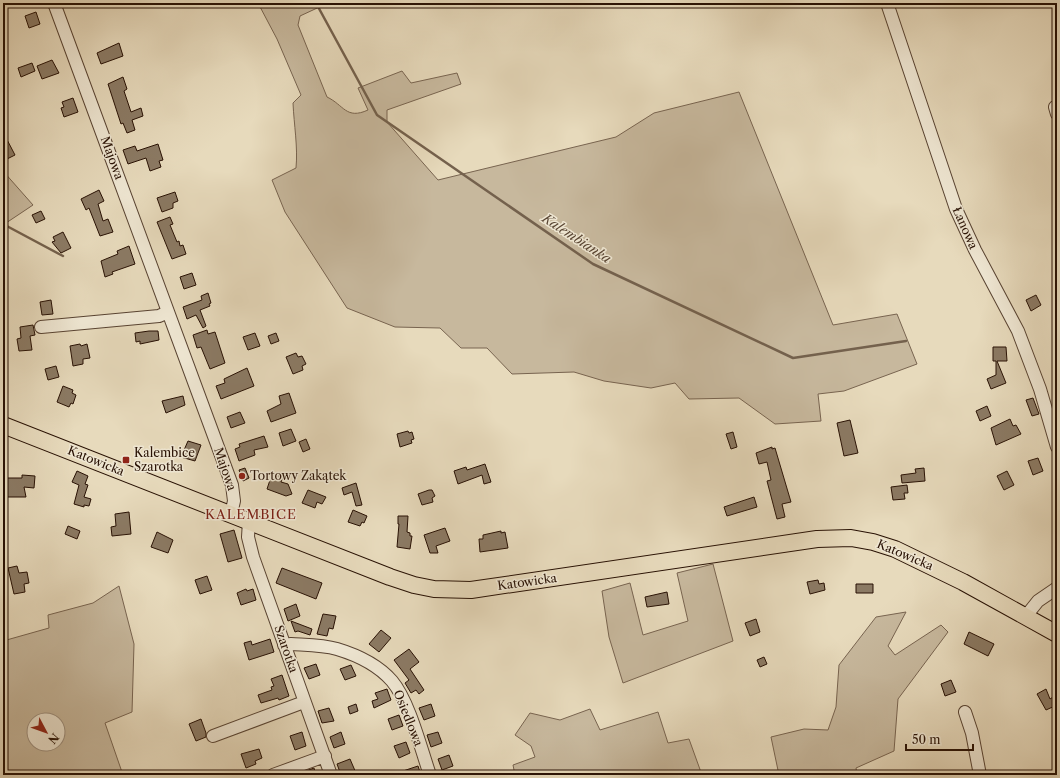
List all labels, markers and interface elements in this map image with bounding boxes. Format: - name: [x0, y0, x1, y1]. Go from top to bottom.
- street label: Majowa: [98, 134, 127, 182]
- street label: Łanowa: [950, 204, 982, 252]
- water label: Kalembianka: [539, 209, 615, 266]
- street label: Katowicka: [66, 442, 127, 479]
- place label: Kalembice Szarotka: [134, 445, 195, 474]
- street label: Majowa: [211, 445, 240, 493]
- marker: Kalembice Szarotka: [121, 455, 131, 465]
- place label: Tortowy Zakątek: [250, 468, 347, 483]
- marker: Tortowy Zakątek: [237, 471, 247, 481]
- district label: KALEMBICE: [205, 506, 297, 522]
- street label: Katowicka: [875, 536, 936, 573]
- street label: Katowicka: [496, 570, 558, 593]
- street label: Szarotka: [271, 623, 302, 675]
- street label: Osiedlowa: [390, 687, 427, 749]
- north arrow: [26, 712, 66, 752]
- scale bar: [906, 726, 973, 752]
- text: N: [45, 730, 62, 747]
- text: 50 m: [912, 732, 941, 747]

